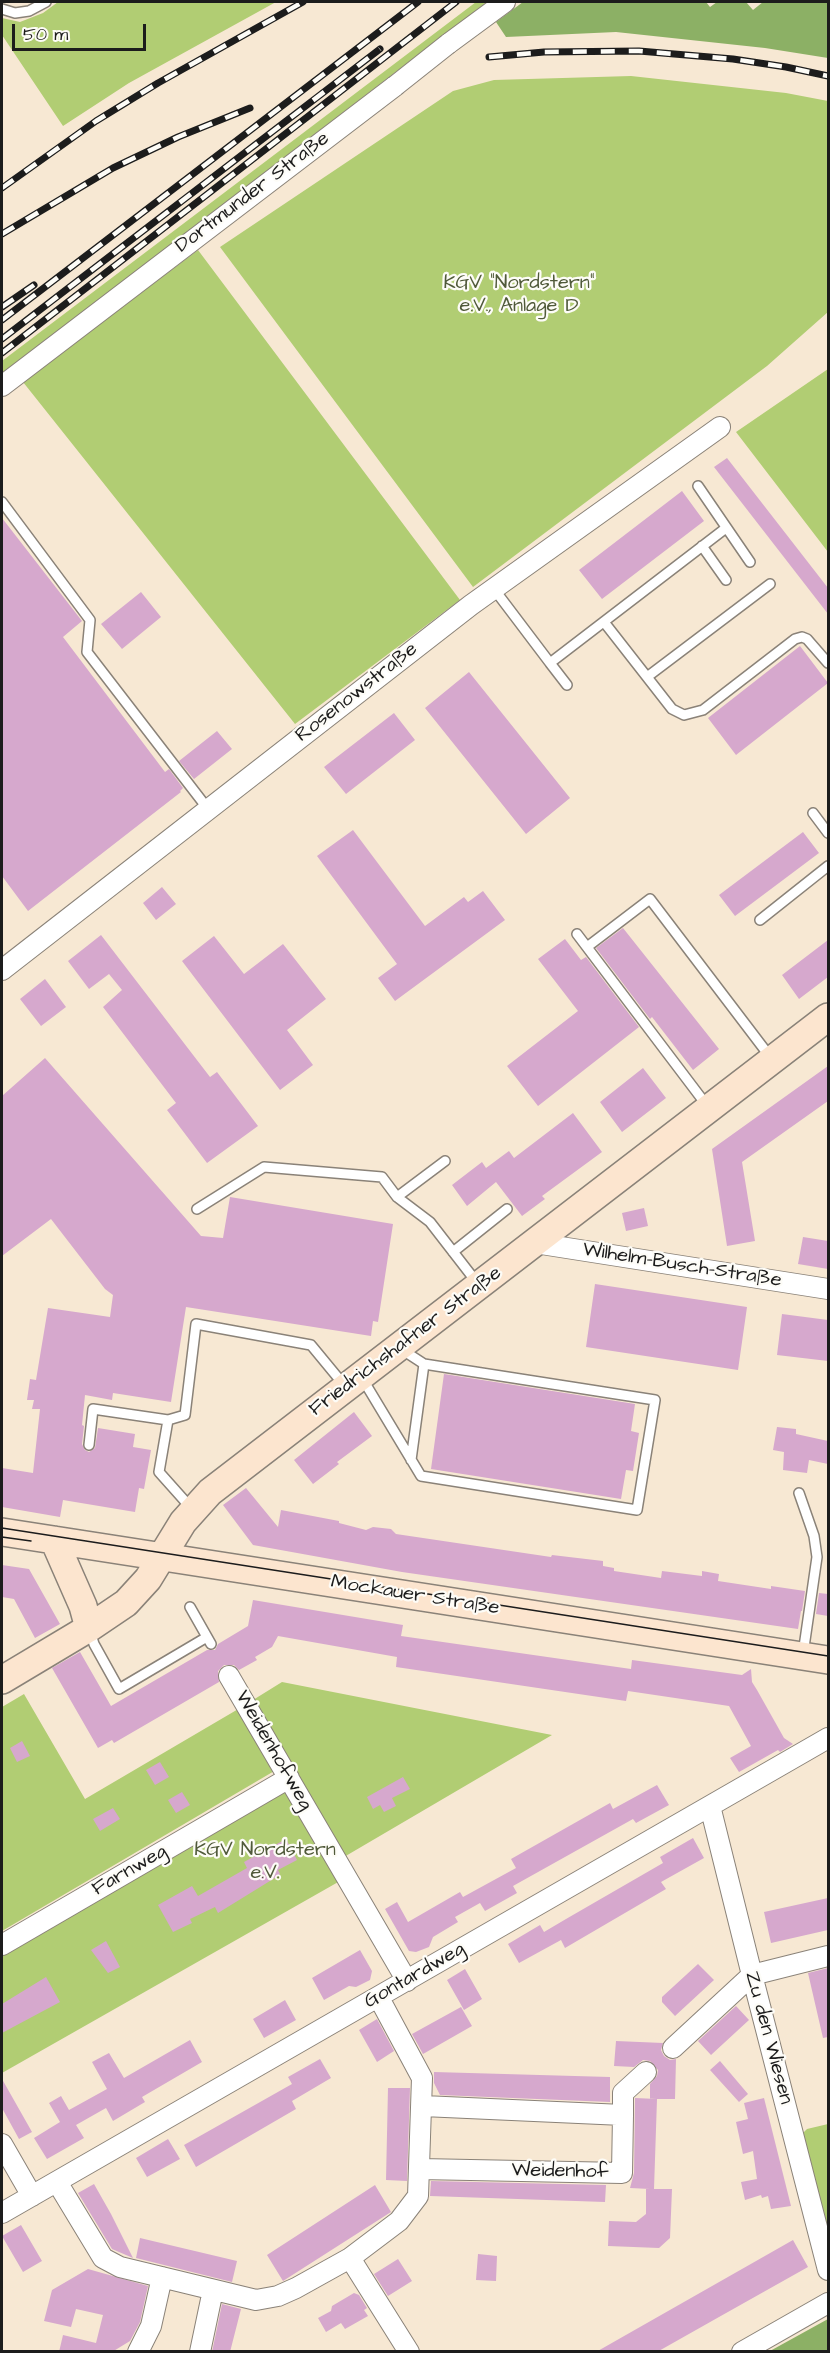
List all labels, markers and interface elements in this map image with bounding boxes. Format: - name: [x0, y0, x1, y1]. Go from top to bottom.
- scale bar: [15, 12, 148, 50]
- text: 50 m: [23, 22, 68, 47]
- street label: Dortmunder Straße: [171, 127, 335, 259]
- park label: KGV "Nordstern" e.V., Anlage D: [443, 272, 595, 319]
- street label: Rosenowstraße: [291, 638, 423, 748]
- street label: Wilhelm-Busch-Straße: [581, 1238, 783, 1294]
- street label: Friedrichshafner Straße: [305, 1262, 507, 1422]
- street label: Mockauer Straße: [329, 1571, 501, 1621]
- street label: Weidenhofweg: [229, 1687, 317, 1815]
- park label: KGV Nordstern e.V.: [194, 1839, 336, 1886]
- street label: Farnweg: [88, 1840, 172, 1902]
- street label: Gontardweg: [361, 1938, 469, 2014]
- street label: Zu den Wiesen: [739, 1969, 797, 2107]
- street label: Weidenhof: [511, 2159, 609, 2185]

